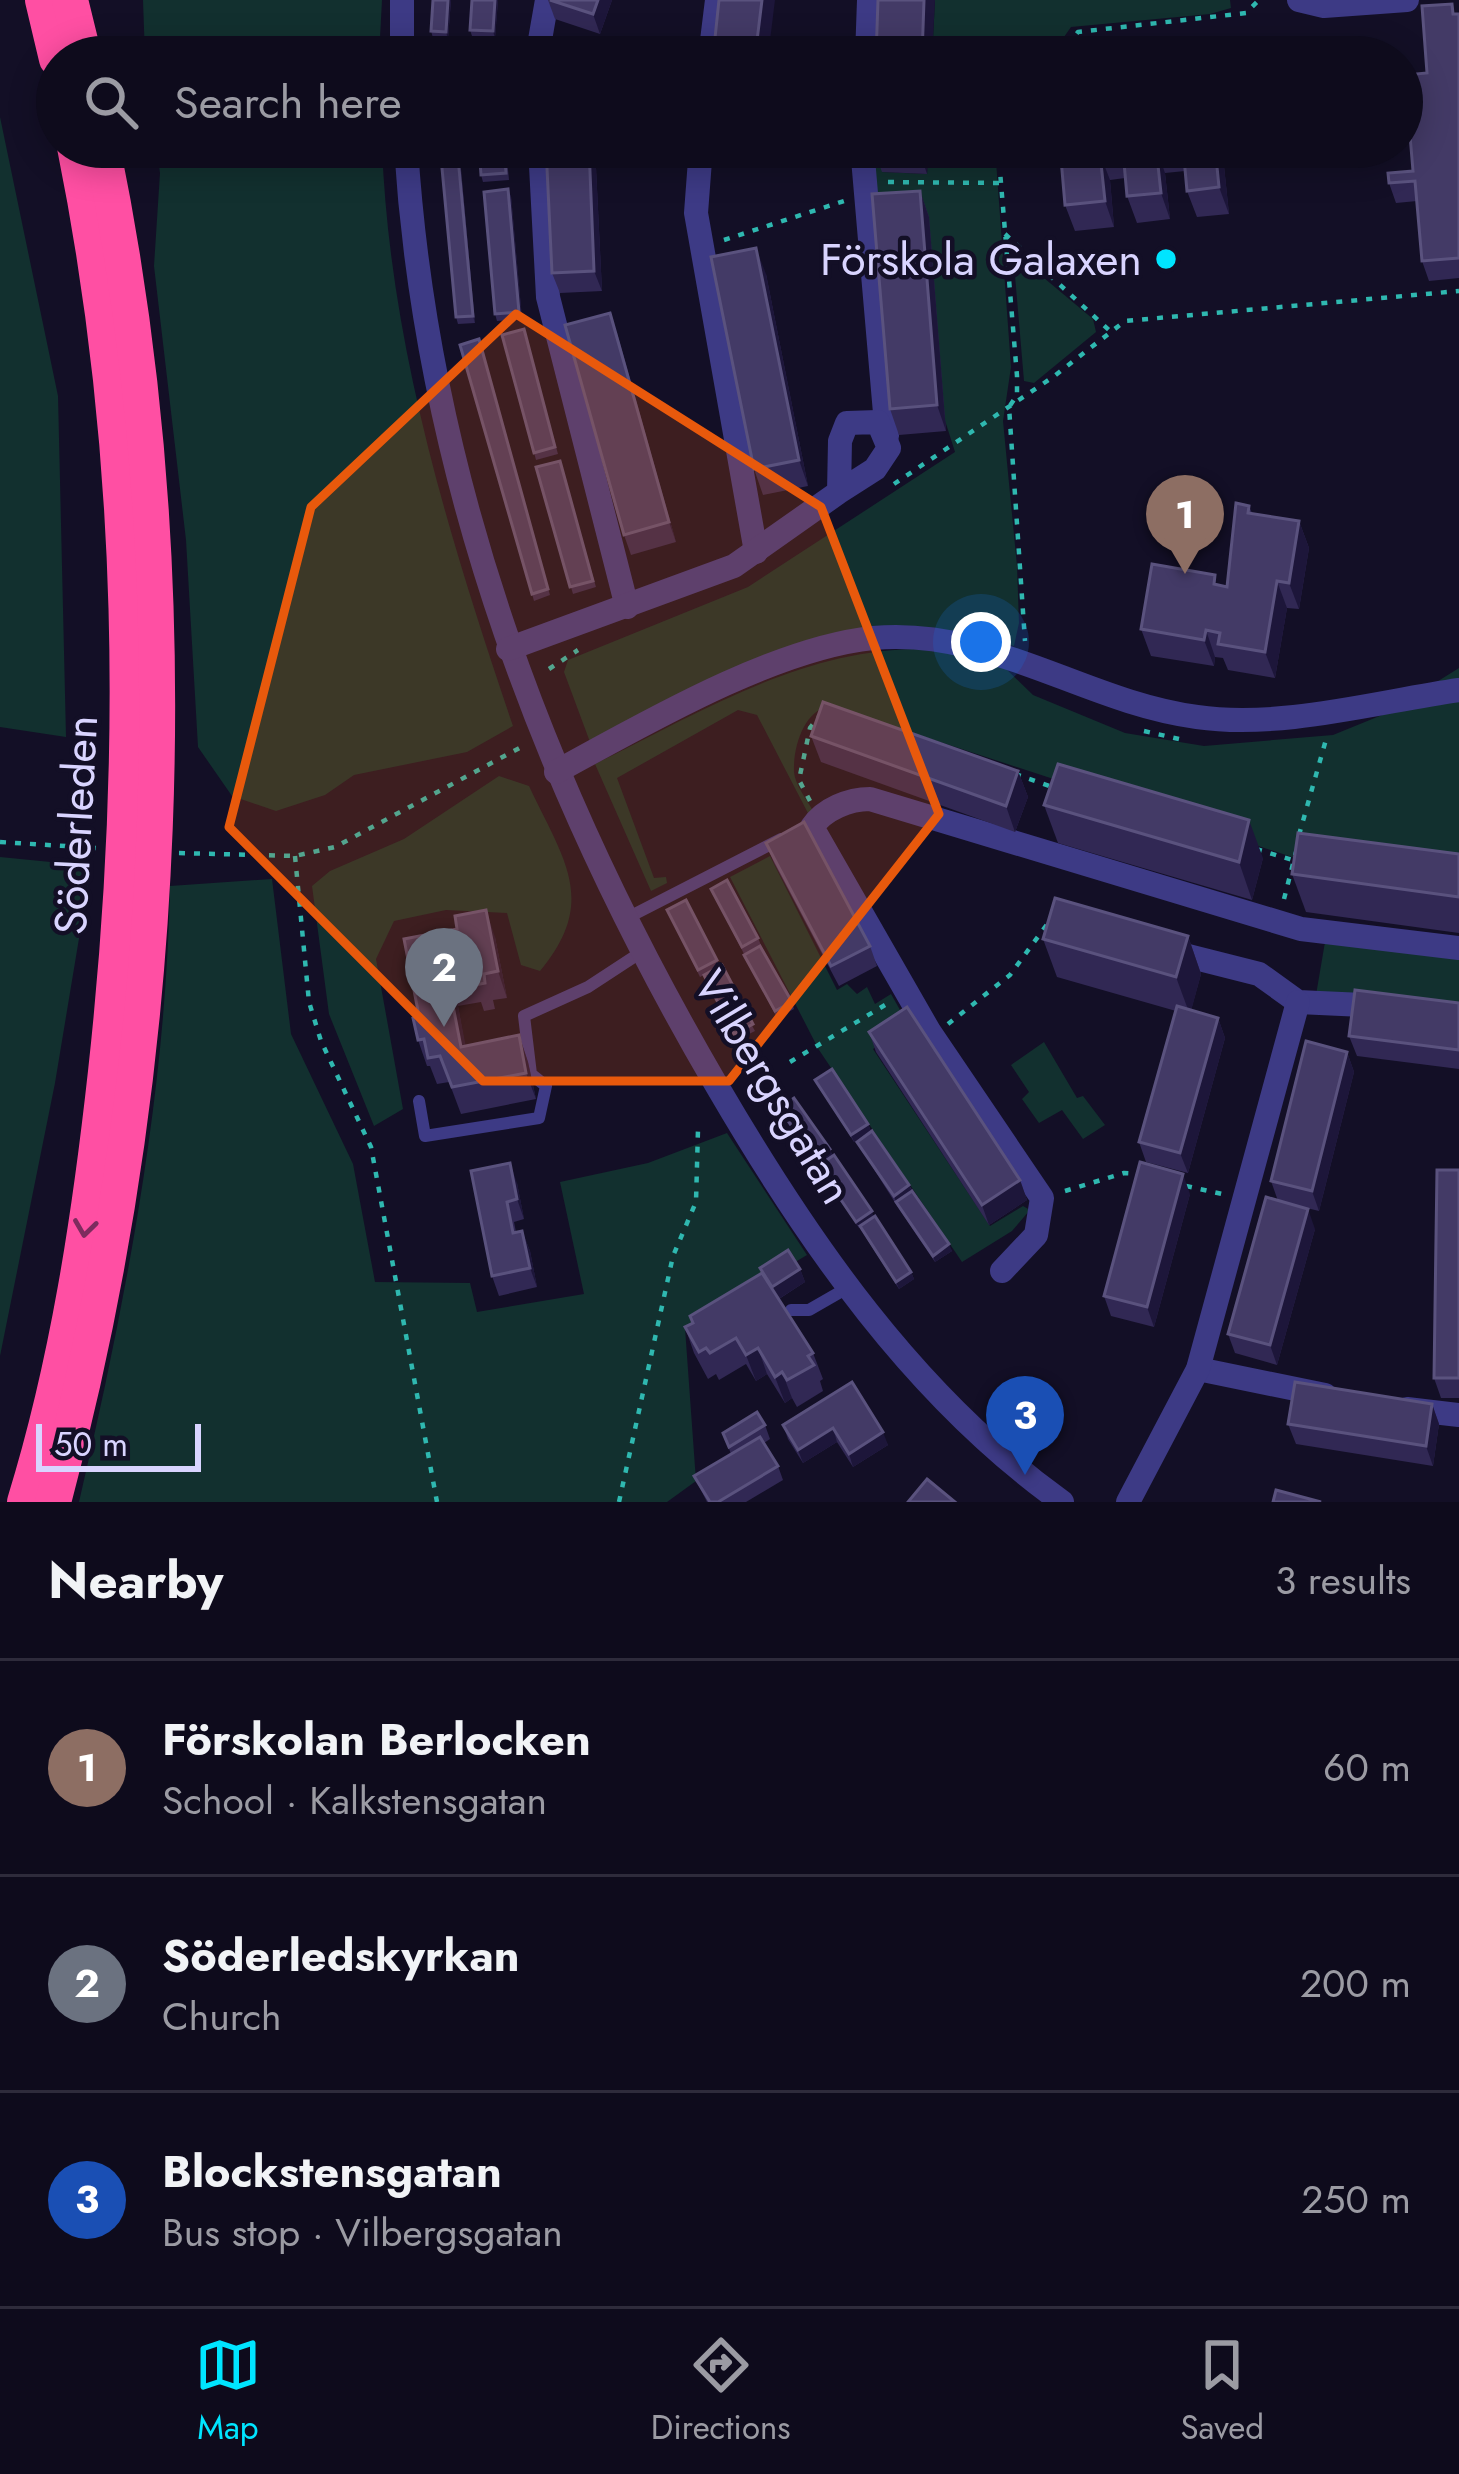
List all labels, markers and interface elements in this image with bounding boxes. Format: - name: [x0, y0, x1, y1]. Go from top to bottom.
- search box: [36, 36, 1423, 168]
- icon: search: [78, 69, 144, 135]
- text: Search here: [174, 70, 402, 135]
- place label: Förskola Galaxen: [820, 227, 1142, 292]
- marker: Förskola Galaxen: [1153, 246, 1179, 272]
- pin: 1: [1146, 475, 1224, 574]
- your location: [951, 612, 1011, 672]
- street label: Söderleden: [38, 714, 114, 936]
- pin: 2: [405, 928, 483, 1027]
- street label: Vilbergsgatan: [678, 958, 868, 1216]
- one-way arrow: [73, 1218, 99, 1237]
- pin: 3: [986, 1376, 1064, 1475]
- scale bar: [36, 1418, 201, 1471]
- text: 50 m: [54, 1421, 128, 1468]
- text: Nearby: [48, 1543, 223, 1617]
- text: 3 results: [1275, 1552, 1411, 1609]
- text: Förskolan Berlocken: [162, 1707, 591, 1772]
- text: 1: [77, 1739, 97, 1796]
- text: 60 m: [1323, 1739, 1411, 1796]
- text: School · Kalkstensgatan: [162, 1772, 547, 1829]
- text: Söderledskyrkan: [162, 1923, 520, 1988]
- text: 2: [74, 1955, 100, 2012]
- text: 200 m: [1300, 1955, 1411, 2012]
- text: Church: [162, 1988, 282, 2045]
- text: Blockstensgatan: [162, 2139, 502, 2204]
- text: 3: [75, 2171, 99, 2228]
- text: 250 m: [1301, 2171, 1411, 2228]
- text: Bus stop · Vilbergsgatan: [162, 2204, 563, 2261]
- tab: Map: [195, 2332, 261, 2451]
- tab: Directions: [651, 2332, 791, 2451]
- tab: Saved: [1180, 2332, 1264, 2451]

